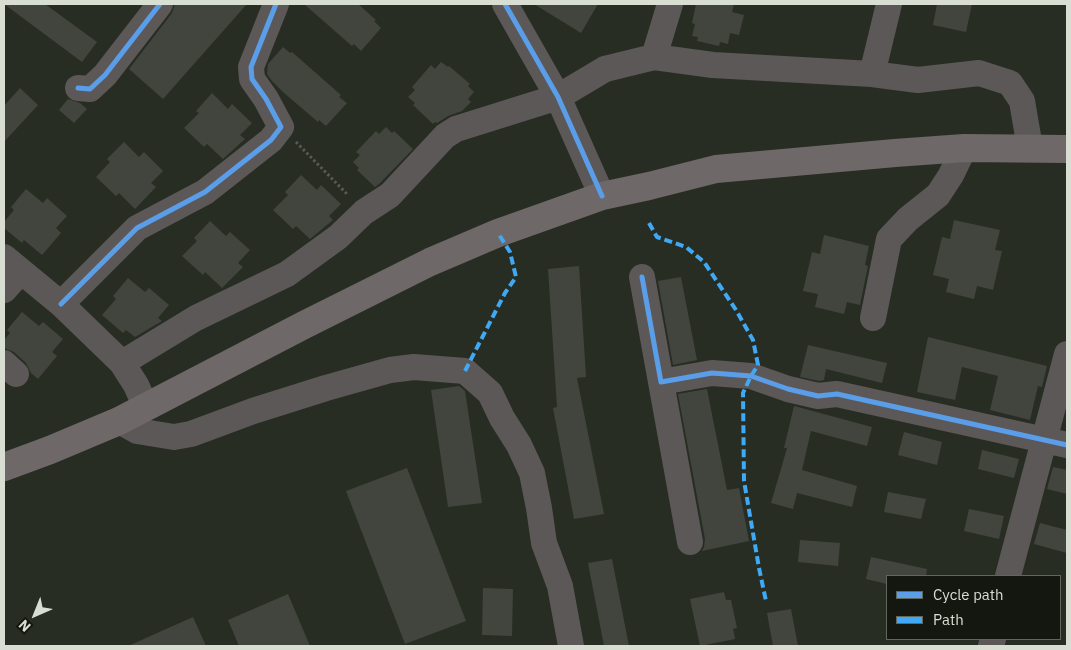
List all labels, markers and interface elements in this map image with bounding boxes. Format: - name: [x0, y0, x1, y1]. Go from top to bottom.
- legend: [886, 575, 1061, 640]
- text: Cycle path: [933, 585, 1004, 604]
- north arrow: [10, 590, 60, 640]
- text: Path: [933, 610, 964, 629]
- text: N: [15, 616, 34, 636]

